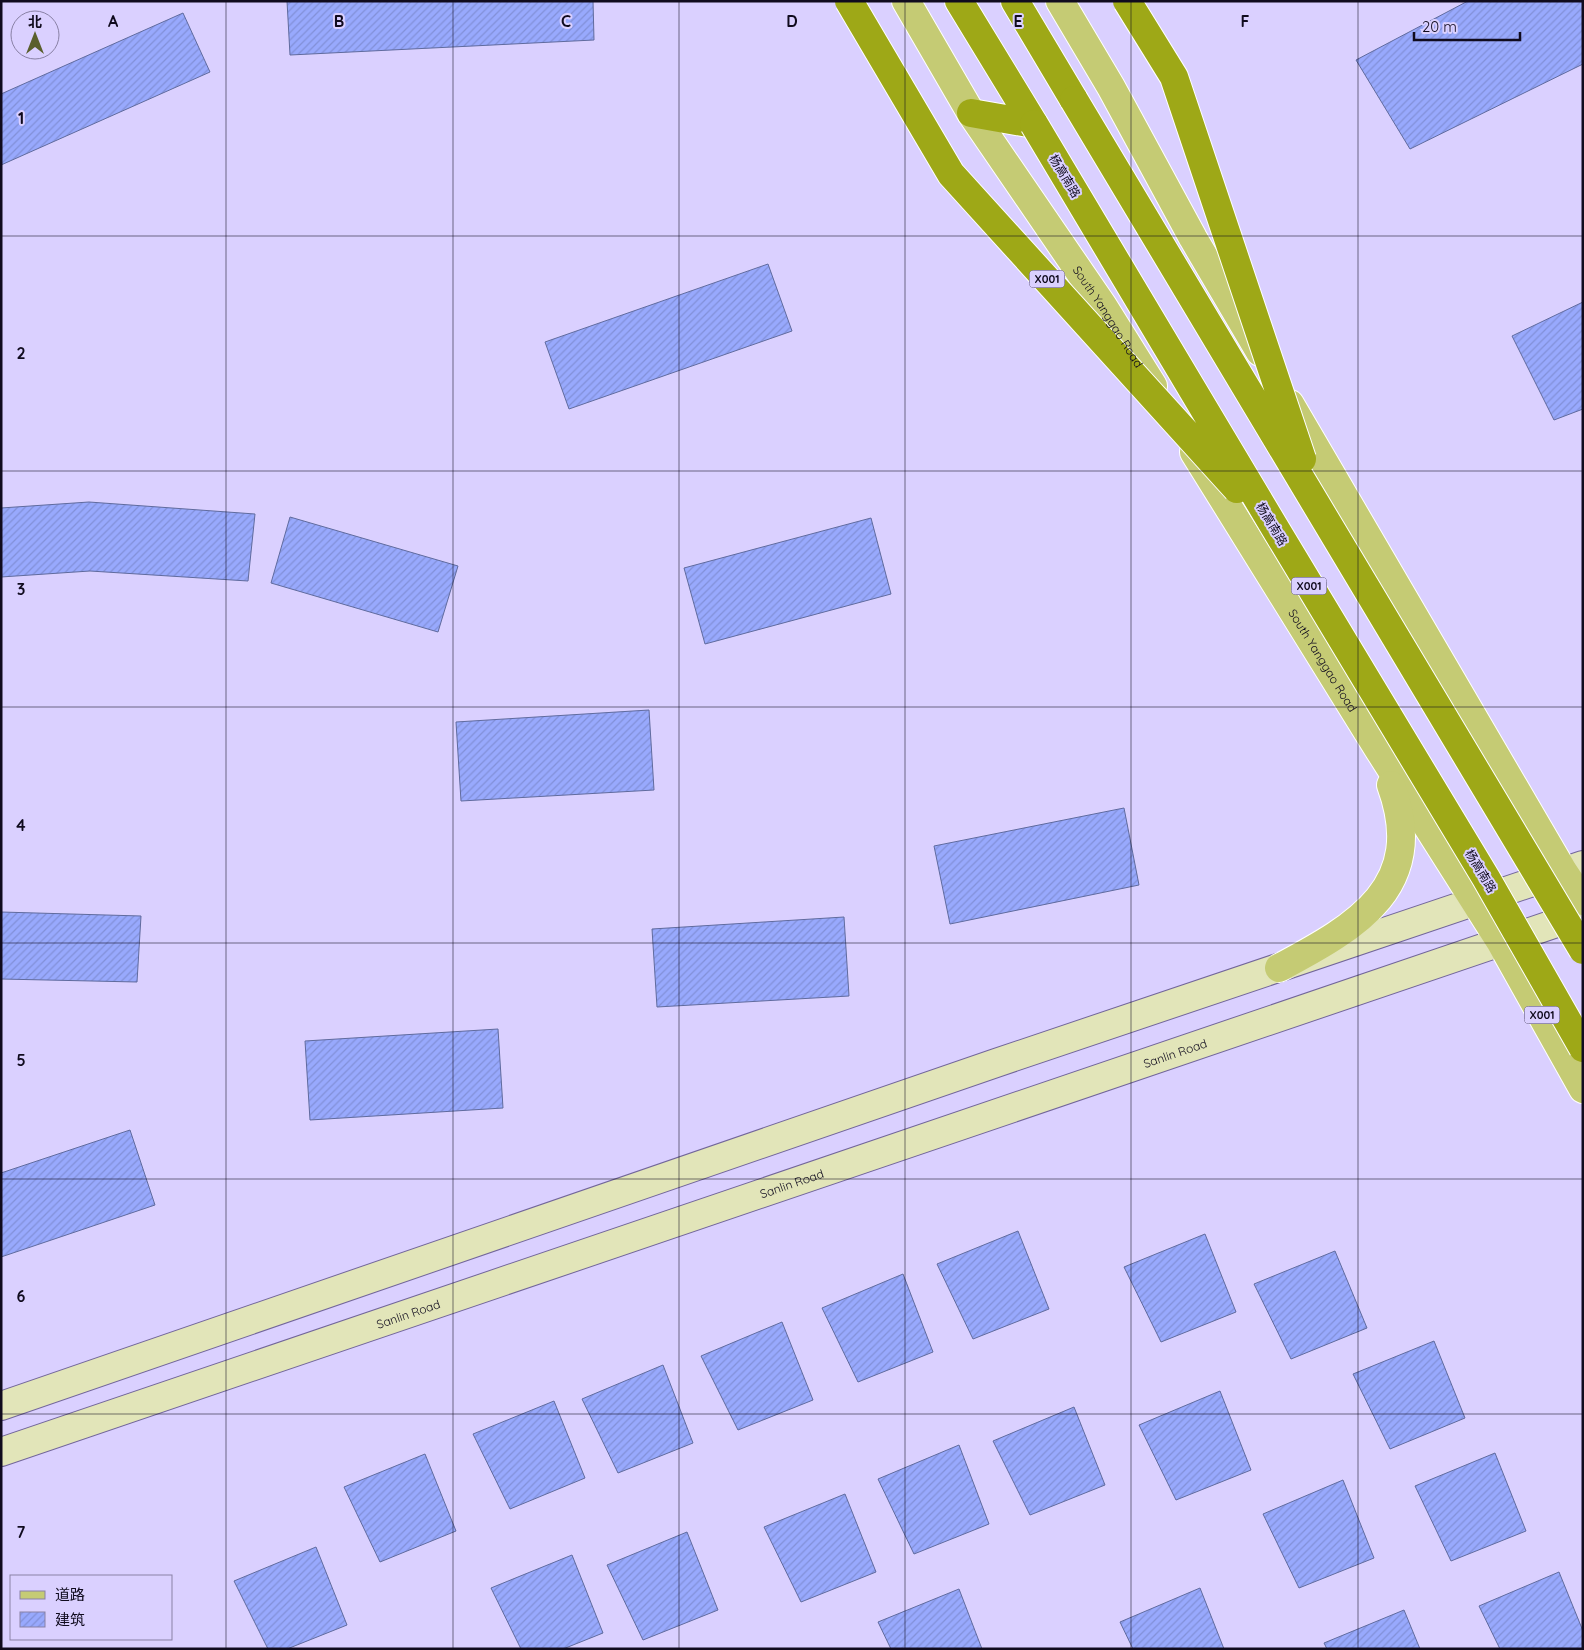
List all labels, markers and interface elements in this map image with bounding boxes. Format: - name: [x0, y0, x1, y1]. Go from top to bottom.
- north arrow: [10, 10, 60, 60]
- scale bar: [1414, 10, 1520, 42]
- text: A: [108, 11, 119, 31]
- text: B: [334, 11, 344, 31]
- text: C: [561, 11, 571, 31]
- text: D: [786, 11, 798, 31]
- text: E: [1013, 11, 1023, 31]
- text: F: [1241, 11, 1250, 31]
- text: 北: [28, 13, 42, 31]
- text: 20 m: [1422, 17, 1457, 36]
- text: 1: [18, 108, 24, 128]
- street label: 杨高南路: [1046, 152, 1084, 200]
- street label: South Yanggao Road: [1070, 263, 1147, 370]
- road number: X001: [1030, 270, 1064, 288]
- text: 2: [16, 343, 26, 363]
- street label: 杨高南路: [1253, 500, 1291, 548]
- road number: X001: [1292, 578, 1326, 594]
- text: 3: [17, 579, 25, 599]
- street label: South Yanggao Road: [1286, 606, 1361, 714]
- text: 4: [16, 815, 26, 835]
- street label: 杨高南路: [1462, 847, 1500, 895]
- road number: X001: [1524, 1006, 1560, 1024]
- street label: Sanlin Road: [1141, 1035, 1209, 1071]
- text: 5: [16, 1050, 26, 1070]
- street label: Sanlin Road: [758, 1165, 825, 1201]
- text: 6: [17, 1286, 26, 1306]
- street label: Sanlin Road: [374, 1296, 442, 1331]
- text: 7: [17, 1522, 26, 1542]
- legend: [10, 1575, 172, 1640]
- text: 道路: [55, 1585, 85, 1604]
- text: 建筑: [55, 1610, 85, 1629]

